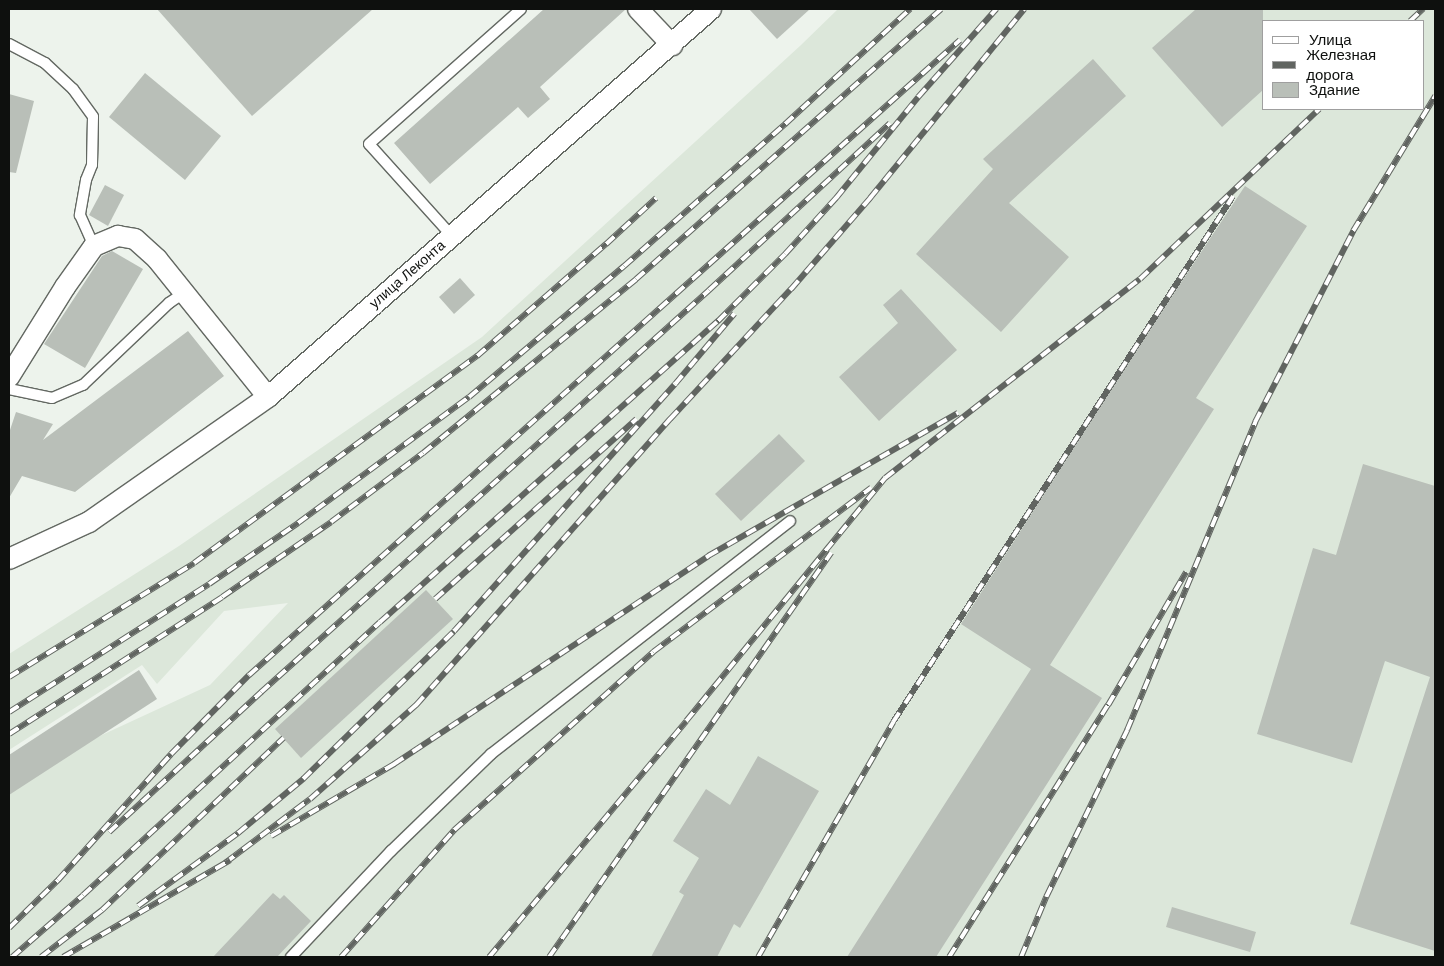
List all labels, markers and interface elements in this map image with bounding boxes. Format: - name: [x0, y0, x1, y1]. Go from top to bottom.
- legend: [1262, 20, 1424, 110]
- text: Улица: [1309, 30, 1352, 50]
- text: Железная дорога: [1306, 45, 1376, 85]
- text: Здание: [1309, 80, 1360, 100]
- street label: улица Леконта: [366, 236, 448, 312]

